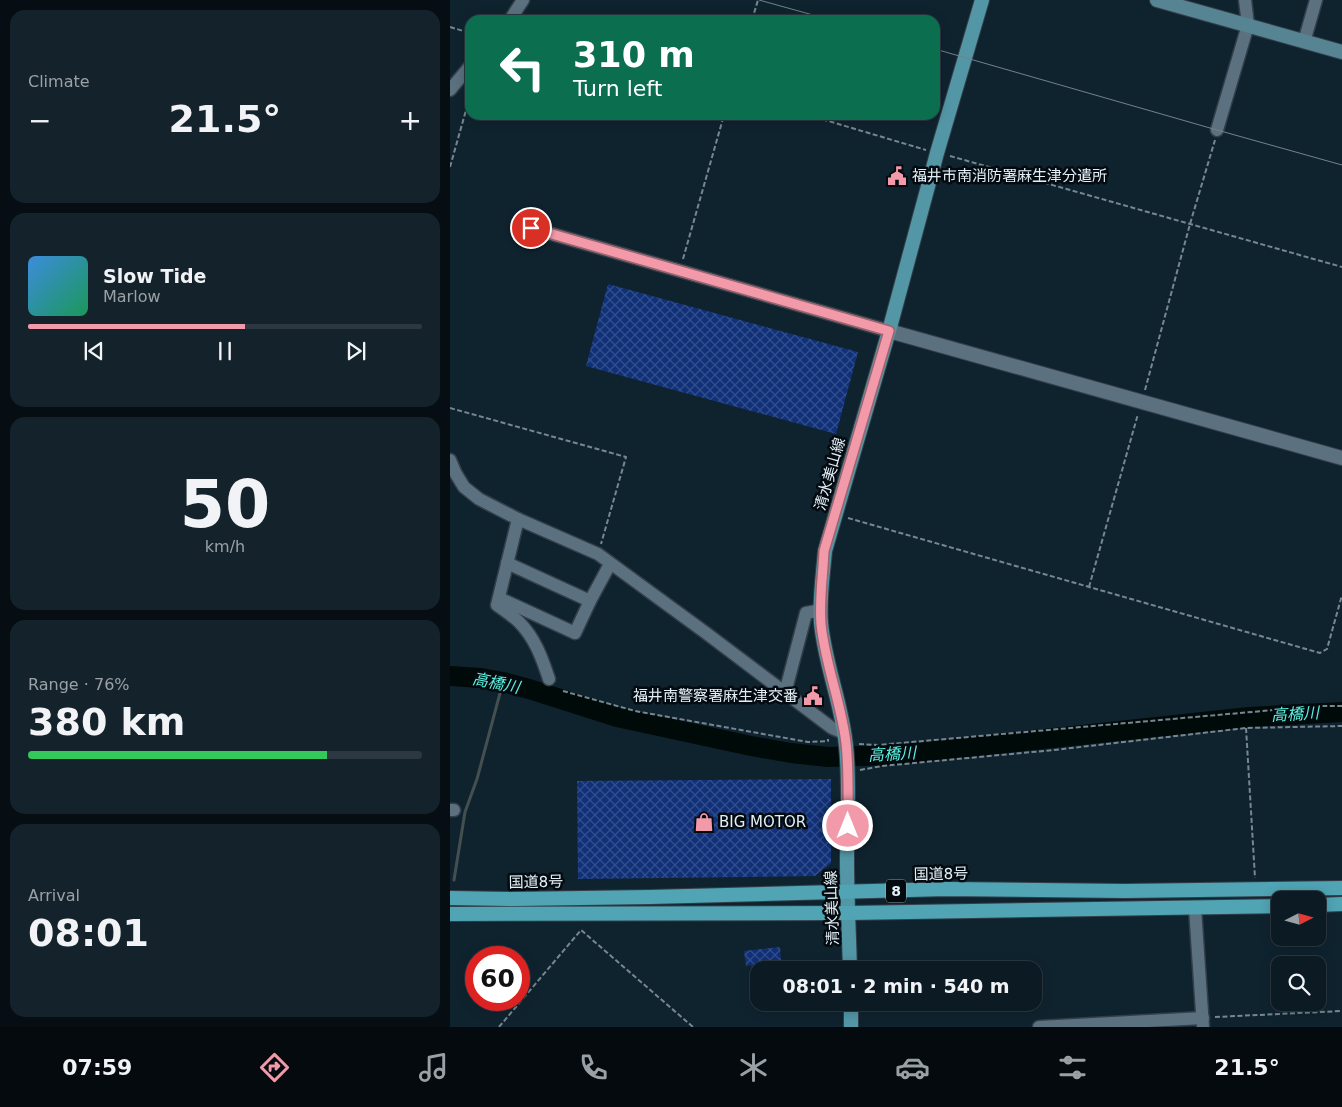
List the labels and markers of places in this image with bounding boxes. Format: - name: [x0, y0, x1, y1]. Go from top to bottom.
- public building icon: 福井市南消防署麻生津分遣所: [886, 165, 908, 187]
- place label: 福井市南消防署麻生津分遣所: [912, 167, 1107, 185]
- pin: [510, 207, 552, 249]
- public building icon: 福井南警察署麻生津交番: [802, 685, 824, 707]
- place label: 福井南警察署麻生津交番: [633, 687, 798, 705]
- shop icon: BIG MOTOR: [693, 811, 715, 833]
- place label: BIG MOTOR: [719, 813, 806, 831]

